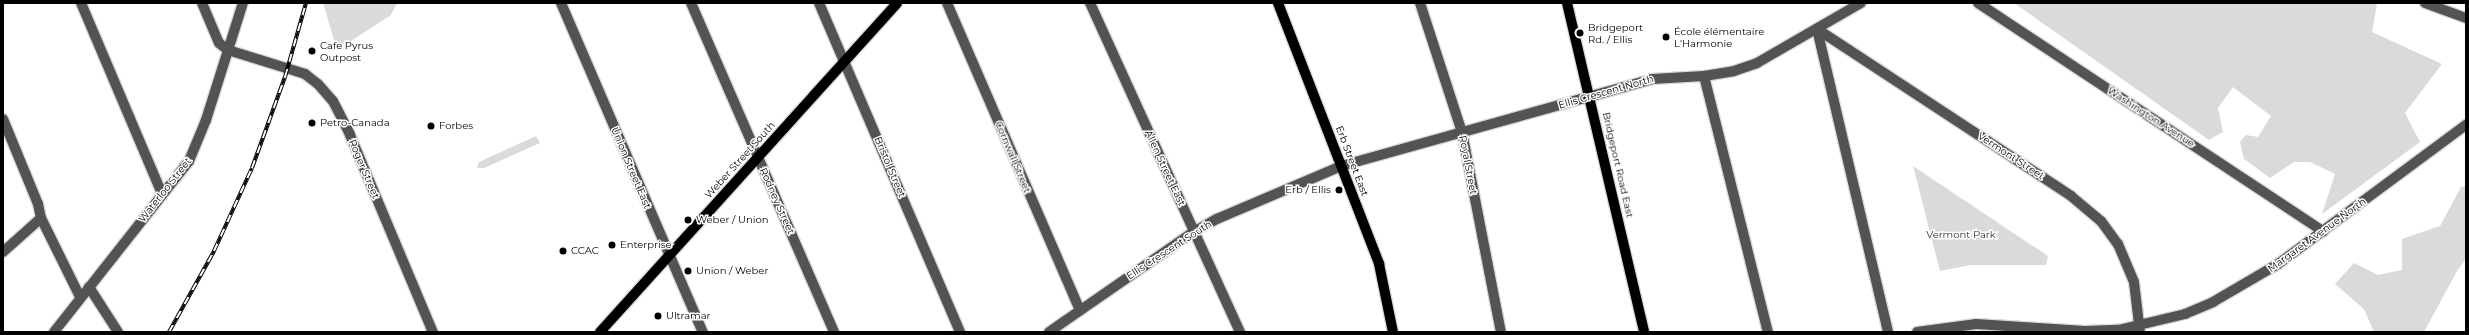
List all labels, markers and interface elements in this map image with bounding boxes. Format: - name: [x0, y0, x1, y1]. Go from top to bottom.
- place label: Bridgeport Rd. / Ellis: [1588, 21, 1643, 44]
- place label: École élémentaire L'Harmonie: [1674, 25, 1764, 48]
- marker: Bridgeport Rd. / Ellis: [1575, 28, 1585, 38]
- marker: École élémentaire L'Harmonie: [1661, 32, 1671, 42]
- place label: Cafe Pyrus Outpost: [320, 39, 373, 62]
- marker: Cafe Pyrus Outpost: [307, 46, 317, 56]
- street label: Ellis Crescent North: [1557, 73, 1655, 111]
- street label: Washington Avenue: [2105, 84, 2197, 150]
- street label: Bridgeport Road East: [1600, 111, 1636, 219]
- place label: Petro-Canada: [320, 117, 390, 129]
- marker: Petro-Canada: [307, 118, 317, 128]
- street label: Weber Street South: [702, 119, 778, 201]
- street label: Cornwall Street: [993, 119, 1033, 195]
- place label: Forbes: [439, 120, 473, 132]
- marker: Forbes: [426, 121, 436, 131]
- street label: Erb Street East: [1333, 124, 1371, 198]
- street label: Union Street East: [608, 125, 654, 211]
- street label: Allen Street East: [1142, 128, 1188, 208]
- street label: Vermont Street: [1975, 130, 2047, 182]
- street label: Royal Street: [1456, 134, 1480, 196]
- street label: Bristol Street: [872, 135, 908, 199]
- street label: Roger Street: [346, 138, 382, 200]
- street label: Waterloo Street: [136, 155, 194, 225]
- street label: Rodney Street: [757, 166, 797, 236]
- place label: Erb / Ellis: [1285, 184, 1331, 196]
- marker: Erb / Ellis: [1334, 185, 1344, 195]
- street label: Margaret Avenue North: [2266, 195, 2368, 275]
- place label: Weber / Union: [696, 214, 768, 226]
- marker: Weber / Union: [683, 215, 693, 225]
- street label: Ellis Crescent South: [1124, 218, 1214, 282]
- park label: Vermont Park: [1926, 229, 1996, 241]
- place label: Enterprise: [620, 239, 672, 251]
- marker: Enterprise: [607, 240, 617, 250]
- place label: CCAC: [571, 245, 599, 257]
- marker: CCAC: [558, 246, 568, 256]
- place label: Union / Weber: [696, 265, 768, 277]
- marker: Union / Weber: [683, 266, 693, 276]
- place label: Ultramar: [666, 310, 711, 322]
- marker: Ultramar: [653, 311, 663, 321]

